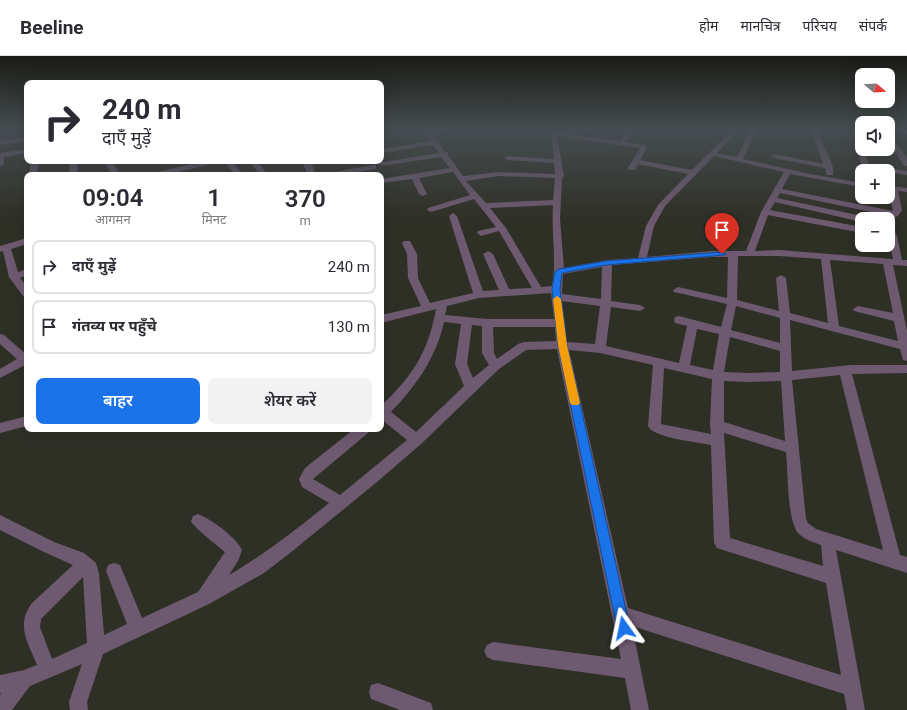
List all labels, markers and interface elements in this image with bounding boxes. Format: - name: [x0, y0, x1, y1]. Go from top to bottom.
- text: Beeline: [20, 16, 84, 39]
- text: होम: [699, 18, 718, 34]
- text: मानचित्र: [740, 18, 781, 34]
- text: परिचय: [803, 18, 837, 34]
- text: संपर्क: [859, 18, 887, 34]
- north arrow: [855, 68, 895, 108]
- map controls: [855, 68, 895, 252]
- text: 240 m: [102, 93, 181, 126]
- icon: right: [36, 96, 88, 148]
- button: sound: [855, 116, 895, 156]
- text: दाएँ मुड़ें: [102, 127, 151, 148]
- button: +: [855, 164, 895, 204]
- text: 09:04: [82, 184, 144, 212]
- text: 1: [207, 184, 221, 212]
- text: 370: [285, 185, 326, 213]
- text: आगमन: [95, 212, 131, 227]
- text: मिनट: [202, 212, 227, 227]
- button: −: [855, 212, 895, 252]
- text: m: [300, 213, 311, 228]
- pin: [705, 213, 739, 254]
- icon: arrive: [711, 219, 733, 241]
- icon: right: [38, 256, 60, 278]
- text: दाएँ मुड़ें: [72, 257, 116, 275]
- text: 240 m: [328, 258, 370, 276]
- icon: arrive: [38, 316, 60, 338]
- text: गंतव्य पर पहुँचे: [72, 317, 157, 335]
- text: 130 m: [328, 318, 370, 336]
- button: बाहर: [36, 378, 200, 424]
- button: शेयर करें: [208, 378, 372, 424]
- position arrow: [603, 607, 645, 649]

